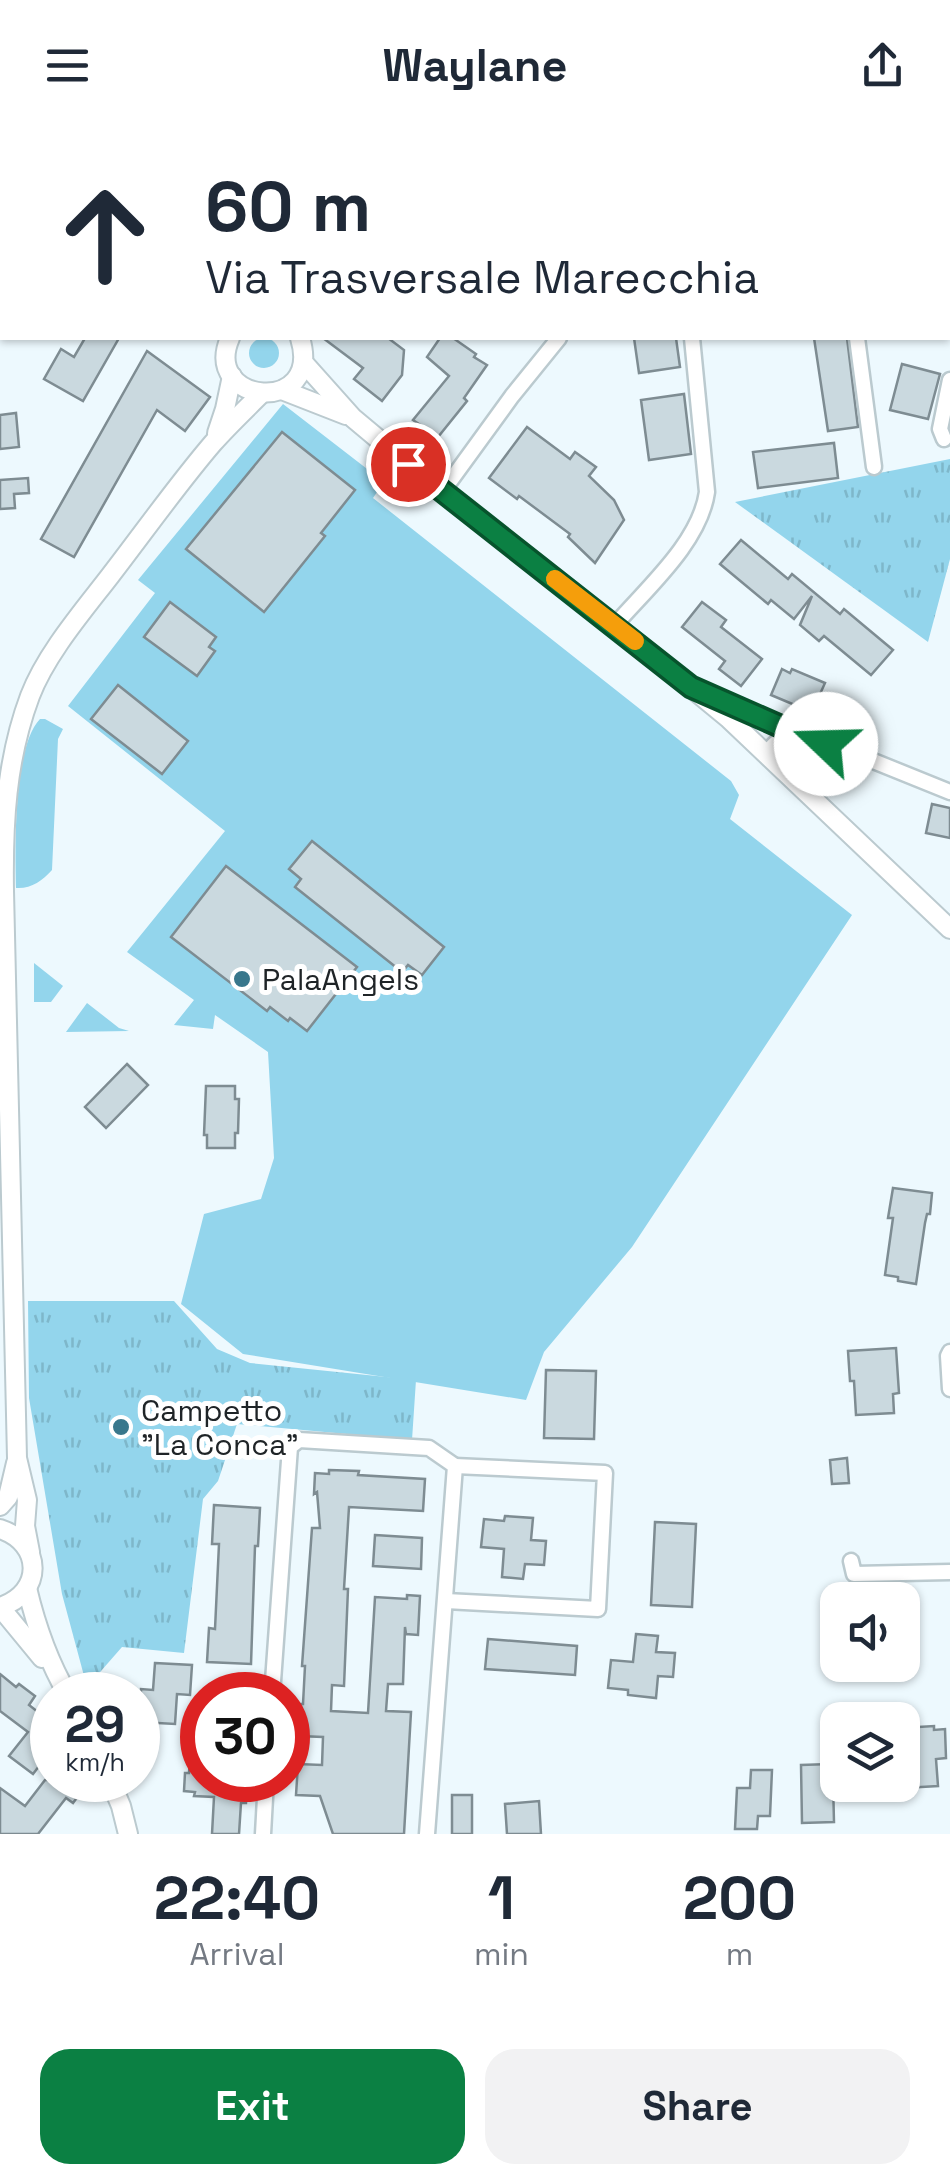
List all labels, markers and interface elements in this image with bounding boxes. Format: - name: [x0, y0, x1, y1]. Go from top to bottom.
- text: Waylane: [383, 37, 567, 94]
- icon: menu: [40, 38, 95, 93]
- icon: share: [855, 38, 910, 93]
- text: 60 m: [205, 162, 371, 251]
- icon: ahead: [40, 170, 170, 300]
- text: Via Trasversale Marecchia: [205, 249, 759, 306]
- pin: [366, 422, 451, 507]
- icon: arrive: [381, 437, 436, 492]
- position arrow: [774, 692, 878, 796]
- place label: PalaAngels: [262, 960, 419, 999]
- marker: PalaAngels: [231, 968, 253, 990]
- place label: Campetto "La Conca": [141, 1391, 298, 1464]
- marker: Campetto "La Conca": [110, 1416, 132, 1438]
- map controls: [820, 1582, 920, 1802]
- button: sound: [820, 1582, 920, 1682]
- speed limit sign: 30: [180, 1672, 310, 1802]
- text: 29: [65, 1693, 125, 1757]
- button: layers: [820, 1702, 920, 1802]
- text: km/h: [65, 1746, 125, 1778]
- text: 22:40: [154, 1860, 320, 1937]
- text: 1: [488, 1860, 515, 1937]
- text: 200: [683, 1860, 796, 1937]
- text: Arrival: [189, 1934, 285, 1974]
- text: min: [474, 1934, 529, 1974]
- text: m: [726, 1934, 753, 1974]
- button: Exit: [40, 2049, 465, 2164]
- button: Share: [485, 2049, 910, 2164]

